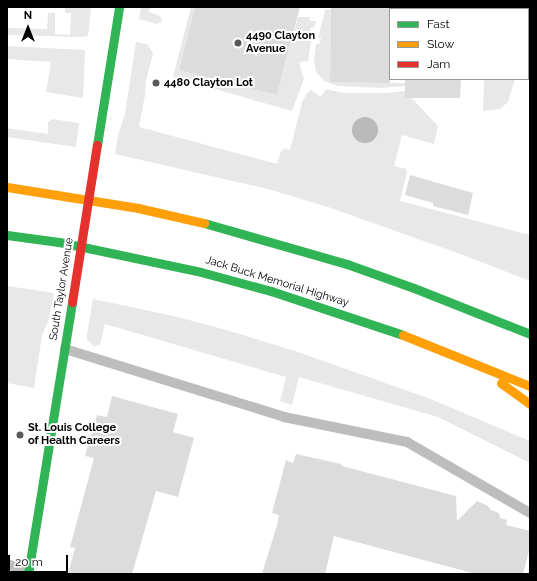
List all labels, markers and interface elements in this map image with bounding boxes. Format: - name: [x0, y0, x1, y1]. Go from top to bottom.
- north arrow: [8, 8, 48, 48]
- legend: [389, 8, 529, 80]
- text: N: [24, 9, 32, 22]
- text: Fast: [427, 17, 450, 31]
- place label: 4490 Clayton Avenue: [246, 30, 315, 56]
- text: Slow: [427, 37, 454, 51]
- marker: 4490 Clayton Avenue: [233, 38, 243, 48]
- text: Jam: [427, 57, 450, 71]
- place label: 4480 Clayton Lot: [164, 76, 253, 90]
- marker: 4480 Clayton Lot: [151, 78, 161, 88]
- street label: South Taylor Avenue: [47, 236, 77, 342]
- street label: Jack Buck Memorial Highway: [204, 254, 350, 310]
- place label: St. Louis College of Health Careers: [28, 422, 120, 448]
- marker: St. Louis College of Health Careers: [15, 430, 25, 440]
- scale bar: [10, 547, 70, 573]
- text: 20 m: [15, 555, 43, 569]

